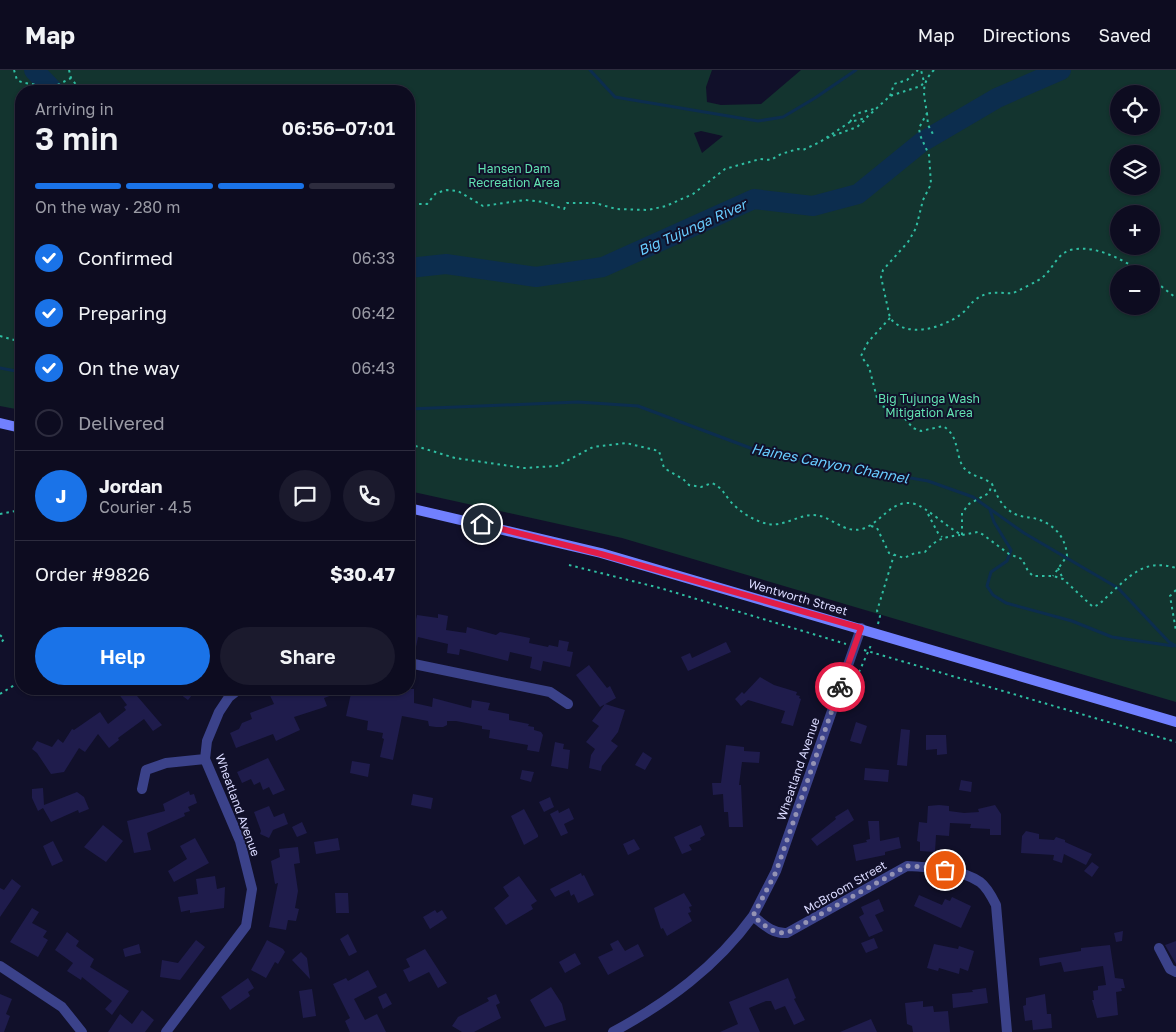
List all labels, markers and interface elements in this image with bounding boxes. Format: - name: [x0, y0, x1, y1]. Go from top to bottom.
- text: Map: [25, 20, 75, 49]
- text: Map: [918, 24, 954, 46]
- text: Directions: [982, 24, 1070, 46]
- text: Saved: [1098, 24, 1151, 46]
- map controls: [1110, 85, 1160, 315]
- button: locate: [1110, 85, 1160, 135]
- text: Arriving in: [35, 99, 114, 119]
- text: 06:56–07:01: [282, 116, 395, 139]
- text: 3 min: [35, 119, 118, 157]
- button: layers: [1110, 145, 1160, 195]
- park label: Hansen Dam Recreation Area: [468, 161, 560, 190]
- water label: Big Tujunga River: [635, 195, 751, 258]
- text: On the way · 280 m: [35, 197, 180, 217]
- button: +: [1110, 205, 1160, 255]
- icon: check: [35, 244, 63, 272]
- text: Confirmed: [78, 246, 173, 269]
- text: 06:33: [352, 248, 395, 268]
- button: −: [1110, 265, 1160, 315]
- icon: check: [35, 299, 63, 327]
- text: Preparing: [78, 301, 167, 324]
- text: 06:42: [352, 303, 395, 323]
- icon: check: [35, 354, 63, 382]
- text: On the way: [78, 356, 180, 379]
- text: 06:43: [351, 358, 395, 378]
- park label: Big Tujunga Wash Mitigation Area: [878, 391, 980, 420]
- text: Delivered: [78, 411, 165, 434]
- water label: Haines Canyon Channel: [750, 439, 910, 487]
- button: chat: [279, 470, 331, 522]
- button: phone: [343, 470, 395, 522]
- text: Jordan: [99, 474, 163, 497]
- text: J: [56, 484, 66, 507]
- text: Courier · 4.5: [99, 497, 192, 517]
- pin: [461, 503, 503, 545]
- icon: home: [468, 510, 496, 538]
- text: Order #9826: [35, 562, 150, 585]
- text: $30.47: [330, 562, 395, 585]
- street label: Wentworth Street: [747, 576, 850, 618]
- button: Help: [35, 627, 210, 685]
- button: Share: [220, 627, 395, 685]
- courier: [815, 662, 865, 712]
- icon: bike: [826, 673, 854, 701]
- street label: Wheatland Avenue: [773, 715, 823, 823]
- street label: Wheatland Avenue: [212, 752, 264, 858]
- pin: [924, 849, 966, 891]
- icon: bag: [931, 856, 959, 884]
- street label: McBroom Street: [801, 857, 889, 917]

